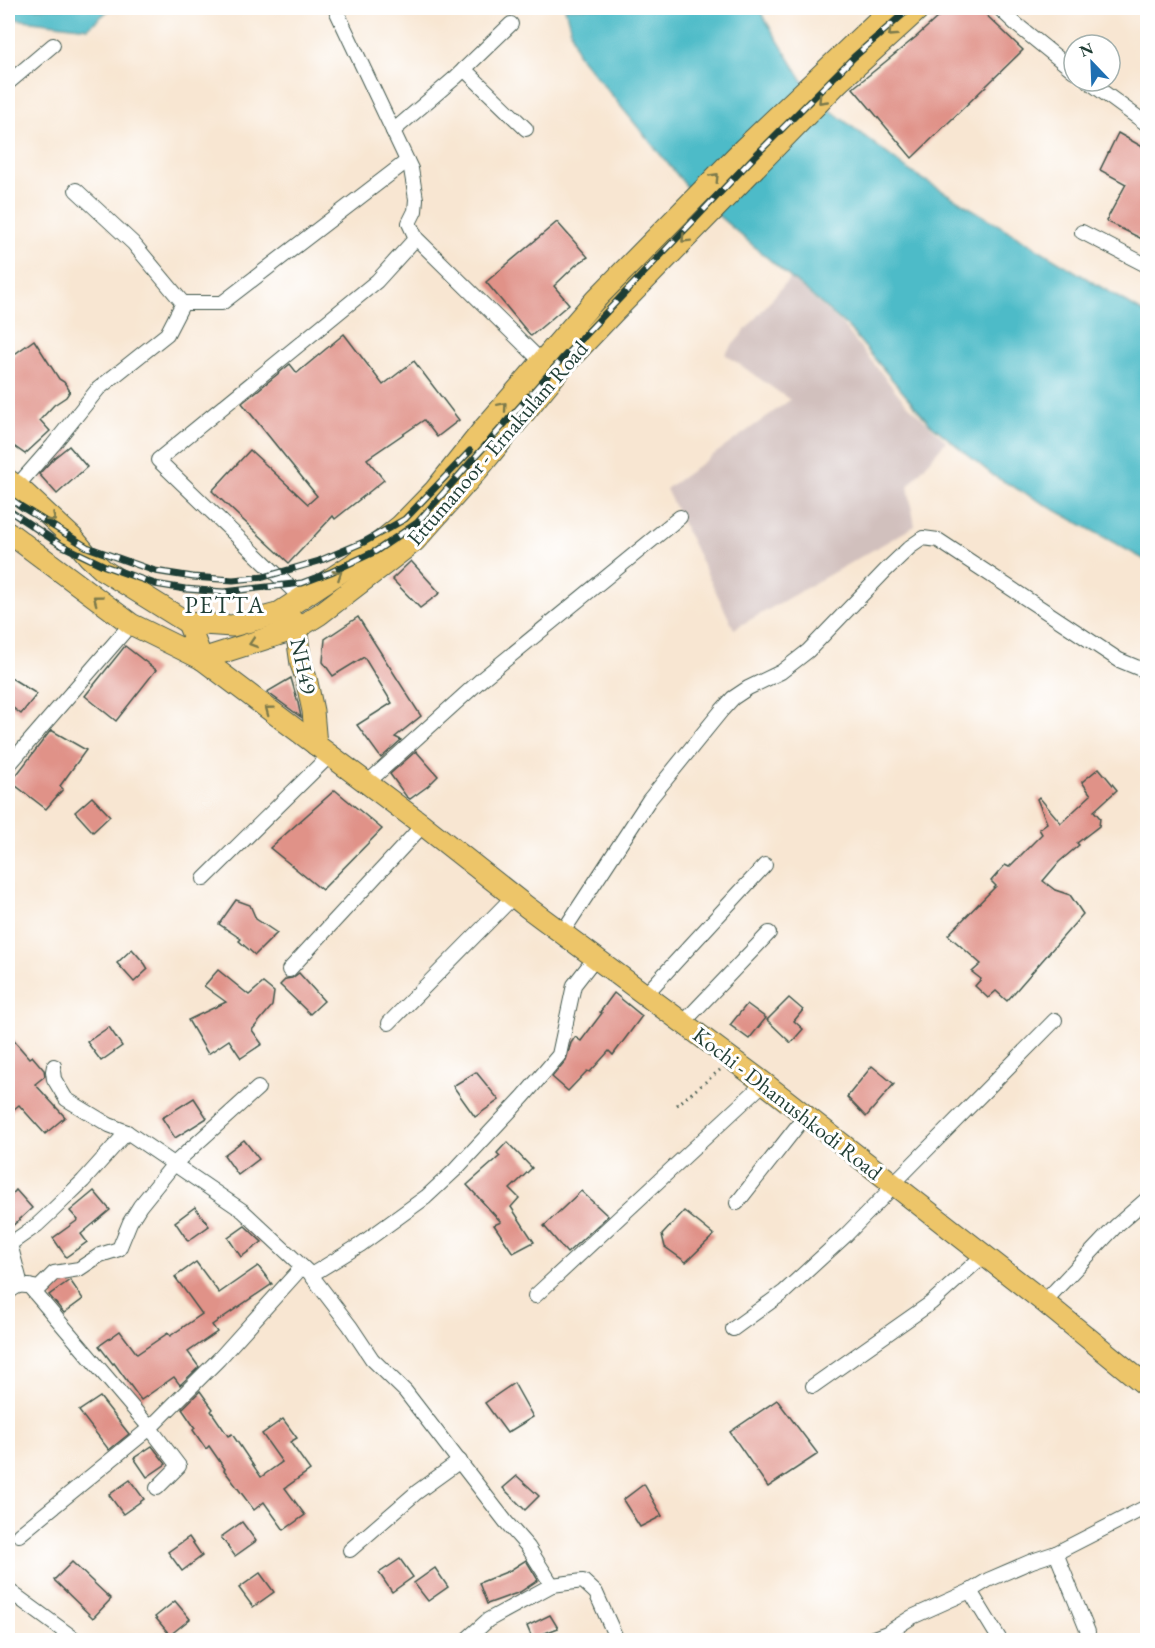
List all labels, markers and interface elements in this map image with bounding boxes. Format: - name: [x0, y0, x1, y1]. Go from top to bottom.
- one-way arrow: [888, 26, 899, 37]
- north arrow: [1062, 33, 1122, 93]
- text: N: [1076, 37, 1096, 62]
- one-way arrow: [818, 93, 829, 104]
- one-way arrow: [708, 174, 719, 185]
- one-way arrow: [682, 232, 693, 243]
- street label: Ettumanoor - Ernakulam Road: [400, 334, 595, 552]
- one-way arrow: [495, 402, 506, 413]
- one-way arrow: [45, 511, 55, 522]
- one-way arrow: [331, 570, 342, 581]
- district label: PETTA: [184, 589, 266, 620]
- one-way arrow: [93, 595, 104, 606]
- one-way arrow: [248, 636, 259, 648]
- street label: NH49: [283, 636, 324, 697]
- one-way arrow: [264, 706, 275, 717]
- street label: Kochi - Dhanushkodi Road: [687, 1020, 889, 1187]

